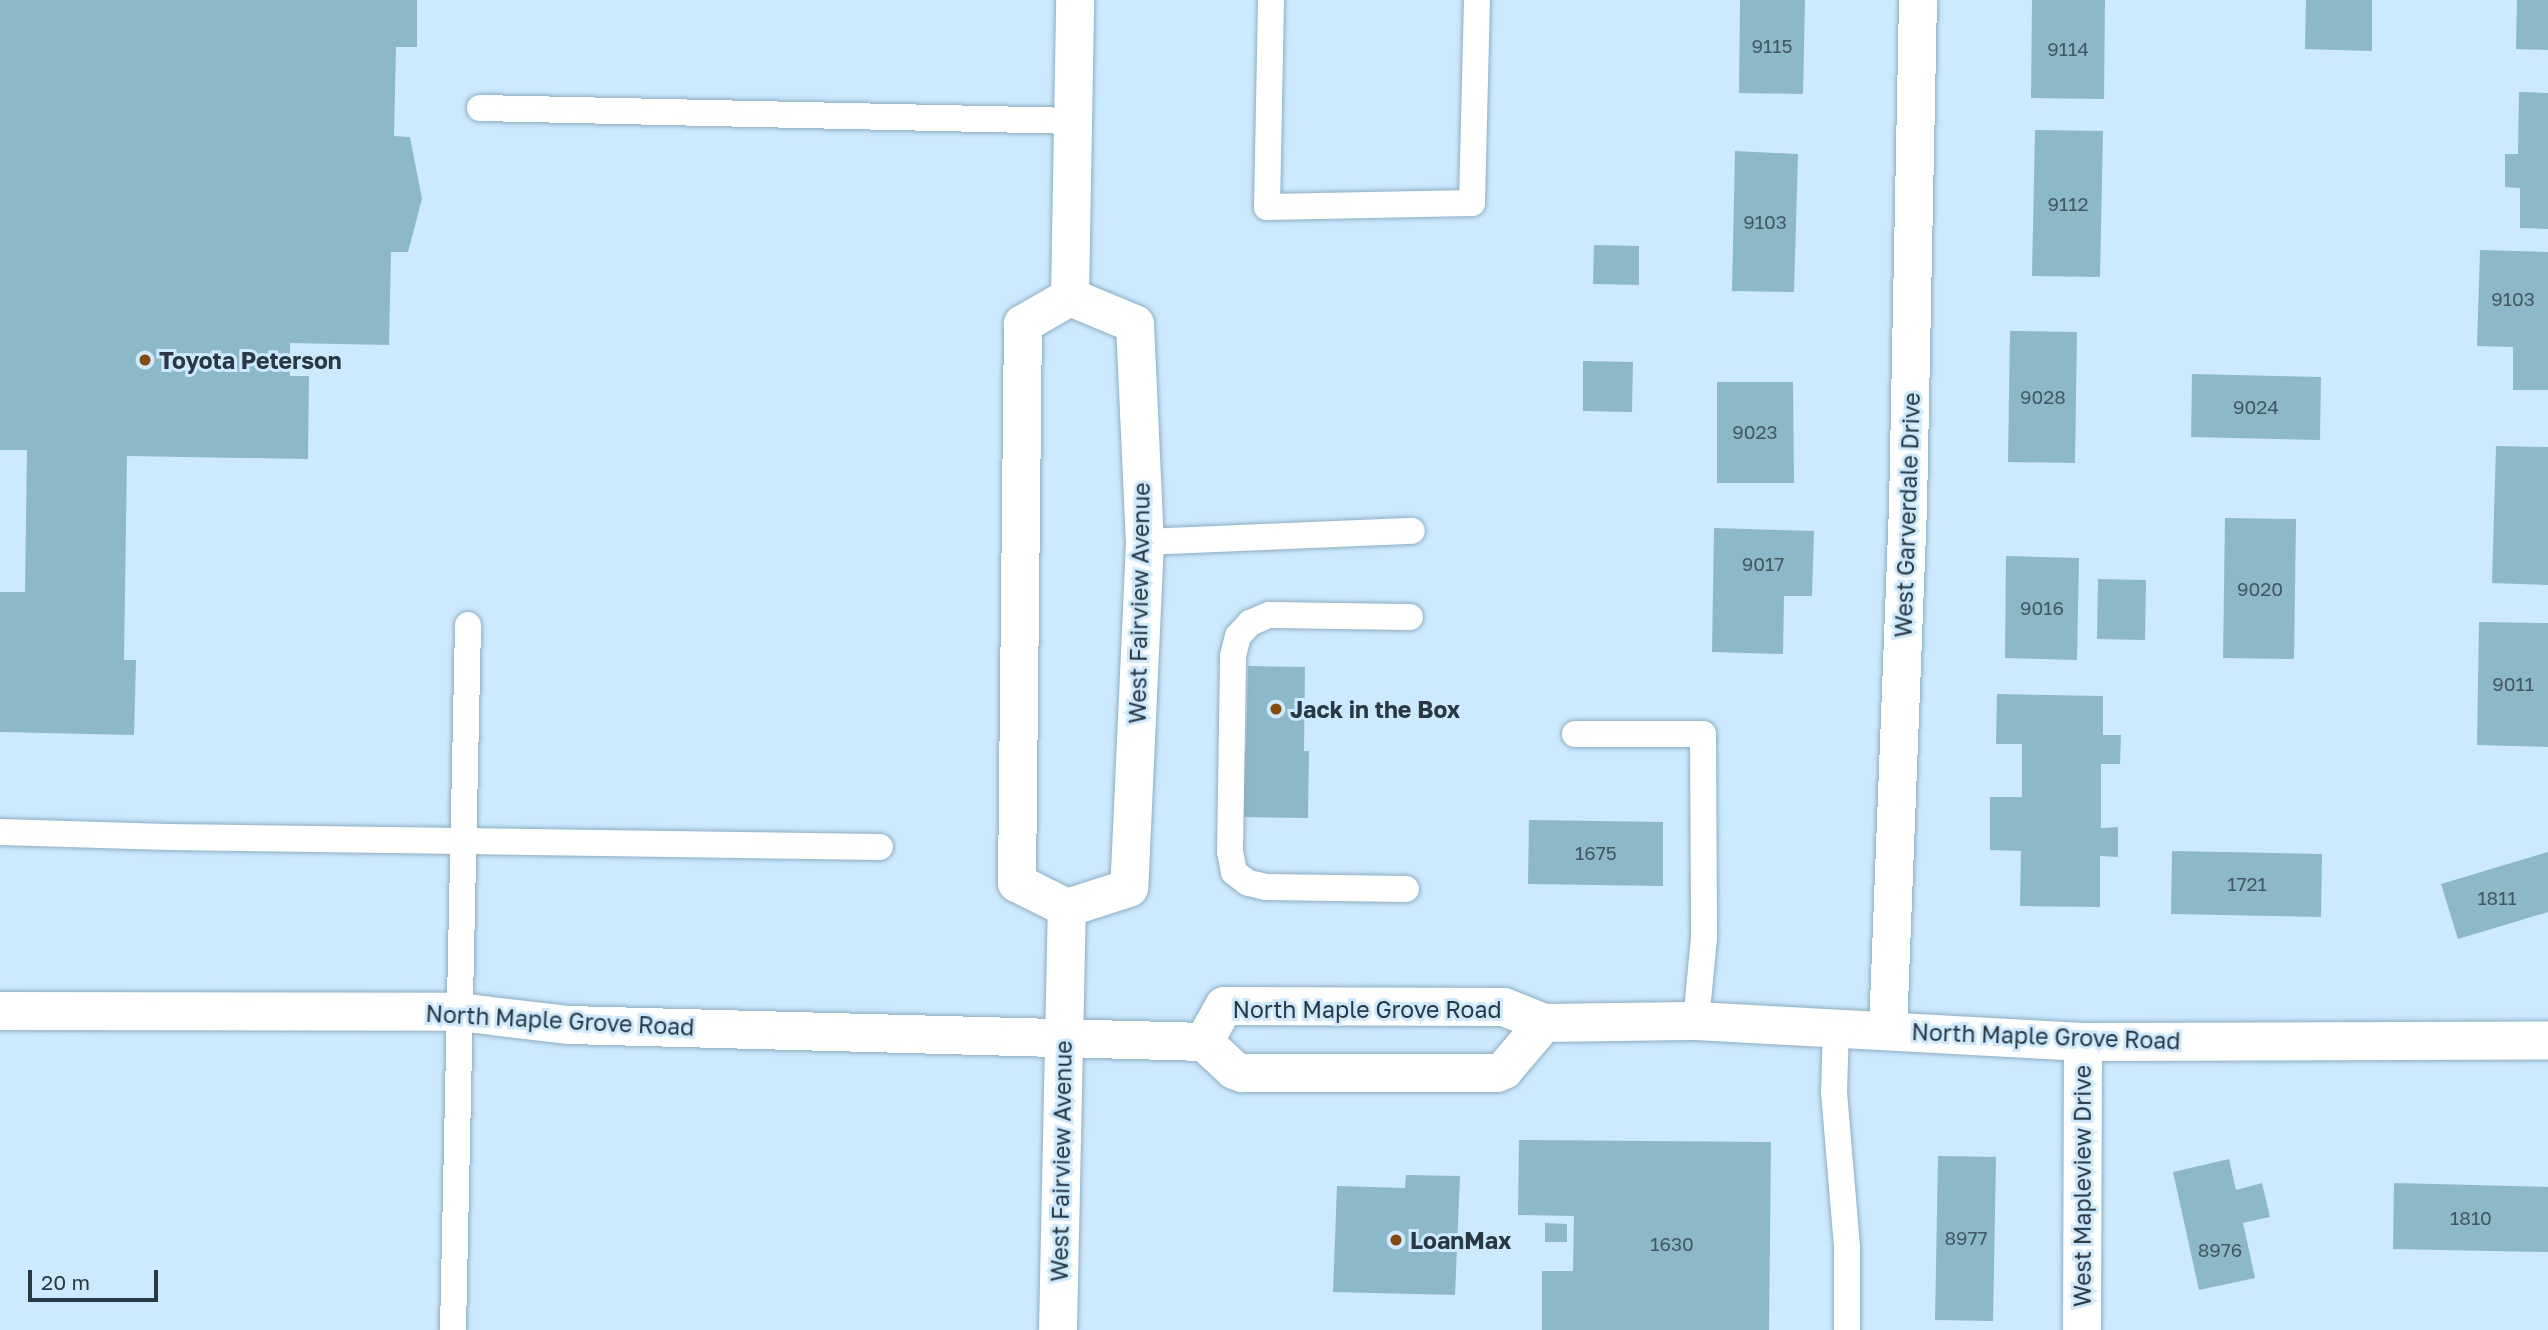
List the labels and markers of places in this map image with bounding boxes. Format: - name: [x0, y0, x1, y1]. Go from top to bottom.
- place label: Toyota Peterson: [159, 346, 342, 374]
- marker: Toyota Peterson: [137, 352, 153, 368]
- place label: Jack in the Box: [1290, 695, 1460, 723]
- marker: Jack in the Box: [1268, 701, 1284, 717]
- place label: LoanMax: [1410, 1226, 1511, 1254]
- marker: LoanMax: [1388, 1232, 1404, 1248]

